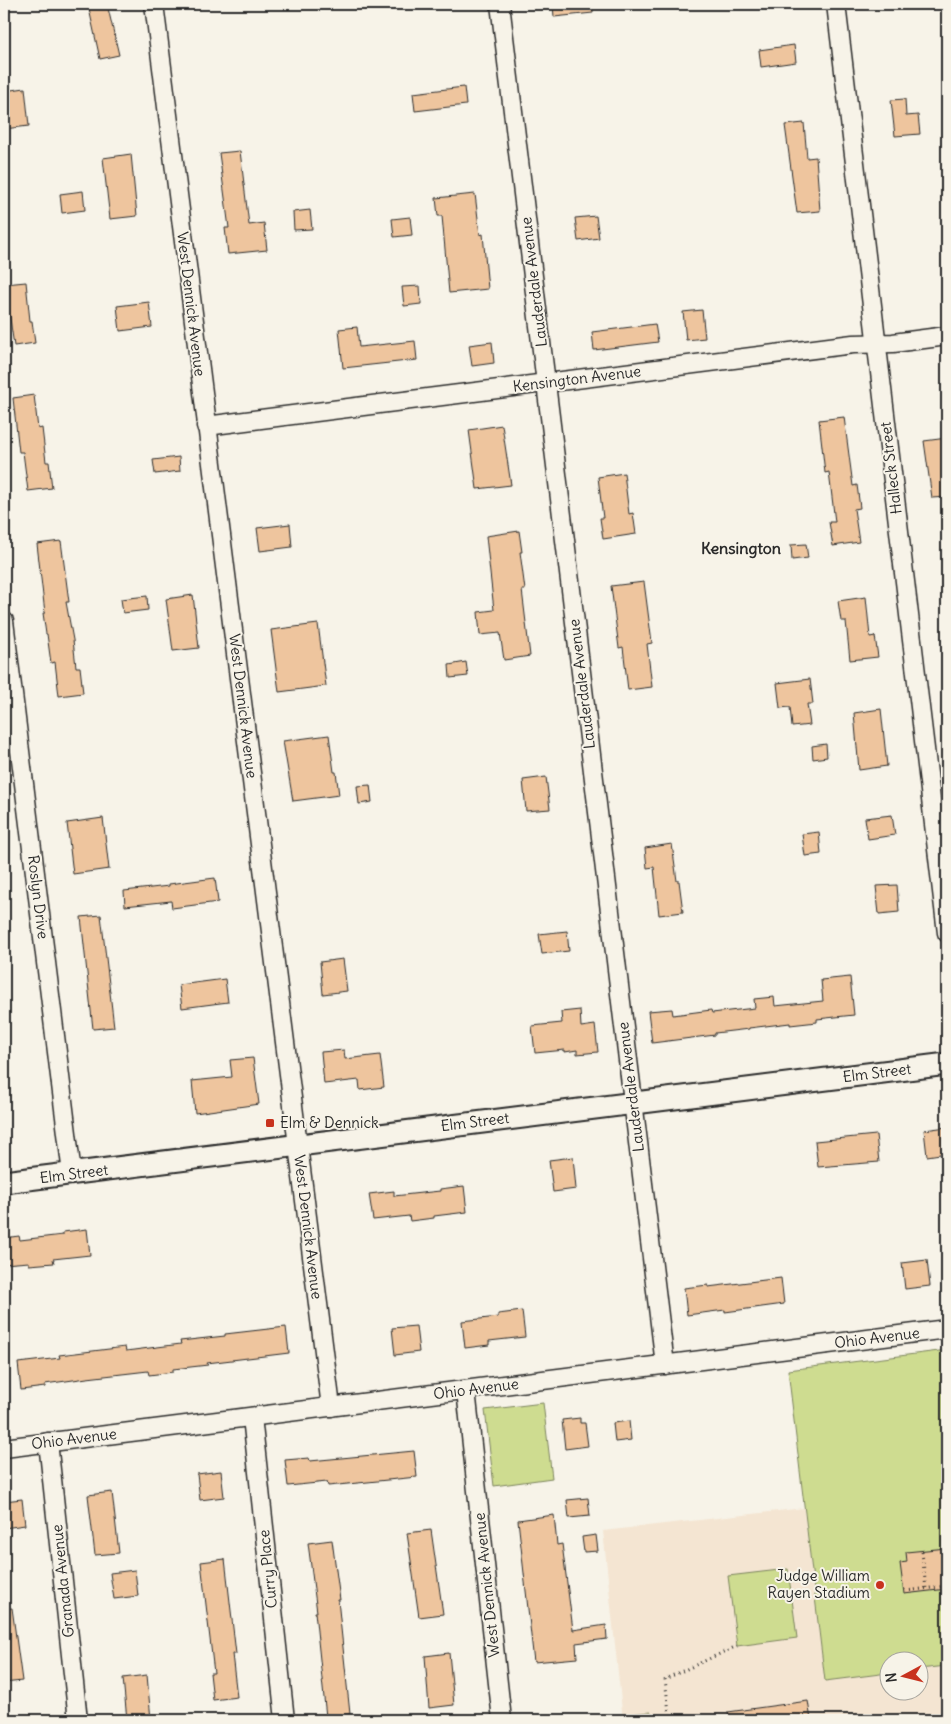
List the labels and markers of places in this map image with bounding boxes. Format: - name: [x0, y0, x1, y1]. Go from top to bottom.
- place label: Elm & Dennick: [280, 1113, 379, 1132]
- marker: Elm & Dennick: [264, 1117, 276, 1129]
- place label: Judge William Rayen Stadium: [767, 1566, 870, 1602]
- marker: Judge William Rayen Stadium: [874, 1579, 886, 1591]

